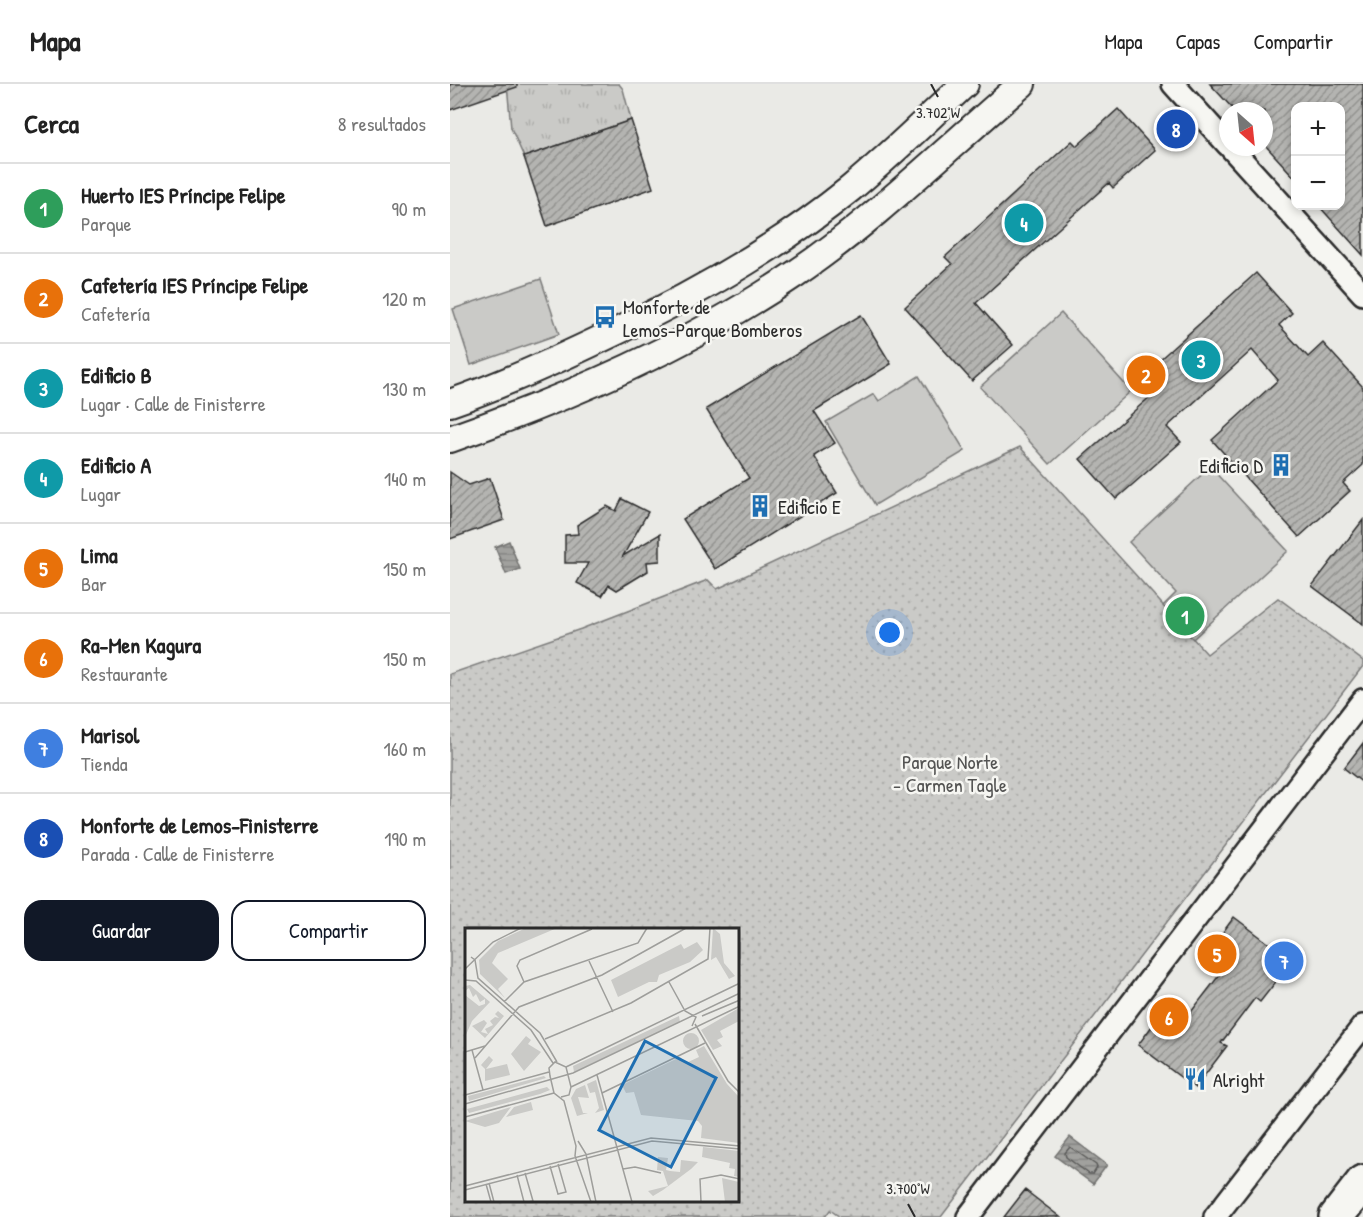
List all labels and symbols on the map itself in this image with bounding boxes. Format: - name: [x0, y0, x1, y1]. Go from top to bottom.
- text: 3.702°W: [916, 102, 961, 123]
- north arrow: [1219, 102, 1273, 156]
- pin: 8: [1156, 106, 1196, 152]
- pin: 4: [1004, 200, 1044, 246]
- place label: Monforte de Lemos-Parque Bomberos: [623, 293, 803, 343]
- bus stop icon: Monforte de Lemos-Parque Bomberos: [592, 304, 618, 330]
- pin: 3: [1182, 338, 1221, 382]
- pin: 2: [1126, 352, 1166, 398]
- place label: Edificio D: [1199, 452, 1263, 479]
- building icon: Edificio D: [1268, 452, 1294, 478]
- building icon: Edificio E: [747, 493, 773, 519]
- place label: Edificio E: [778, 493, 841, 520]
- pin: 1: [1166, 594, 1204, 638]
- your location: [875, 618, 904, 647]
- park label: Parque Norte - Carmen Tagle: [893, 748, 1007, 798]
- inset map: [465, 928, 740, 1202]
- pin: 5: [1198, 932, 1236, 976]
- pin: 7: [1264, 938, 1304, 984]
- pin: 6: [1150, 994, 1188, 1040]
- restaurant icon: Alright: [1182, 1066, 1208, 1092]
- place label: Alright: [1213, 1066, 1266, 1093]
- text: 3.700°W: [886, 1178, 931, 1199]

